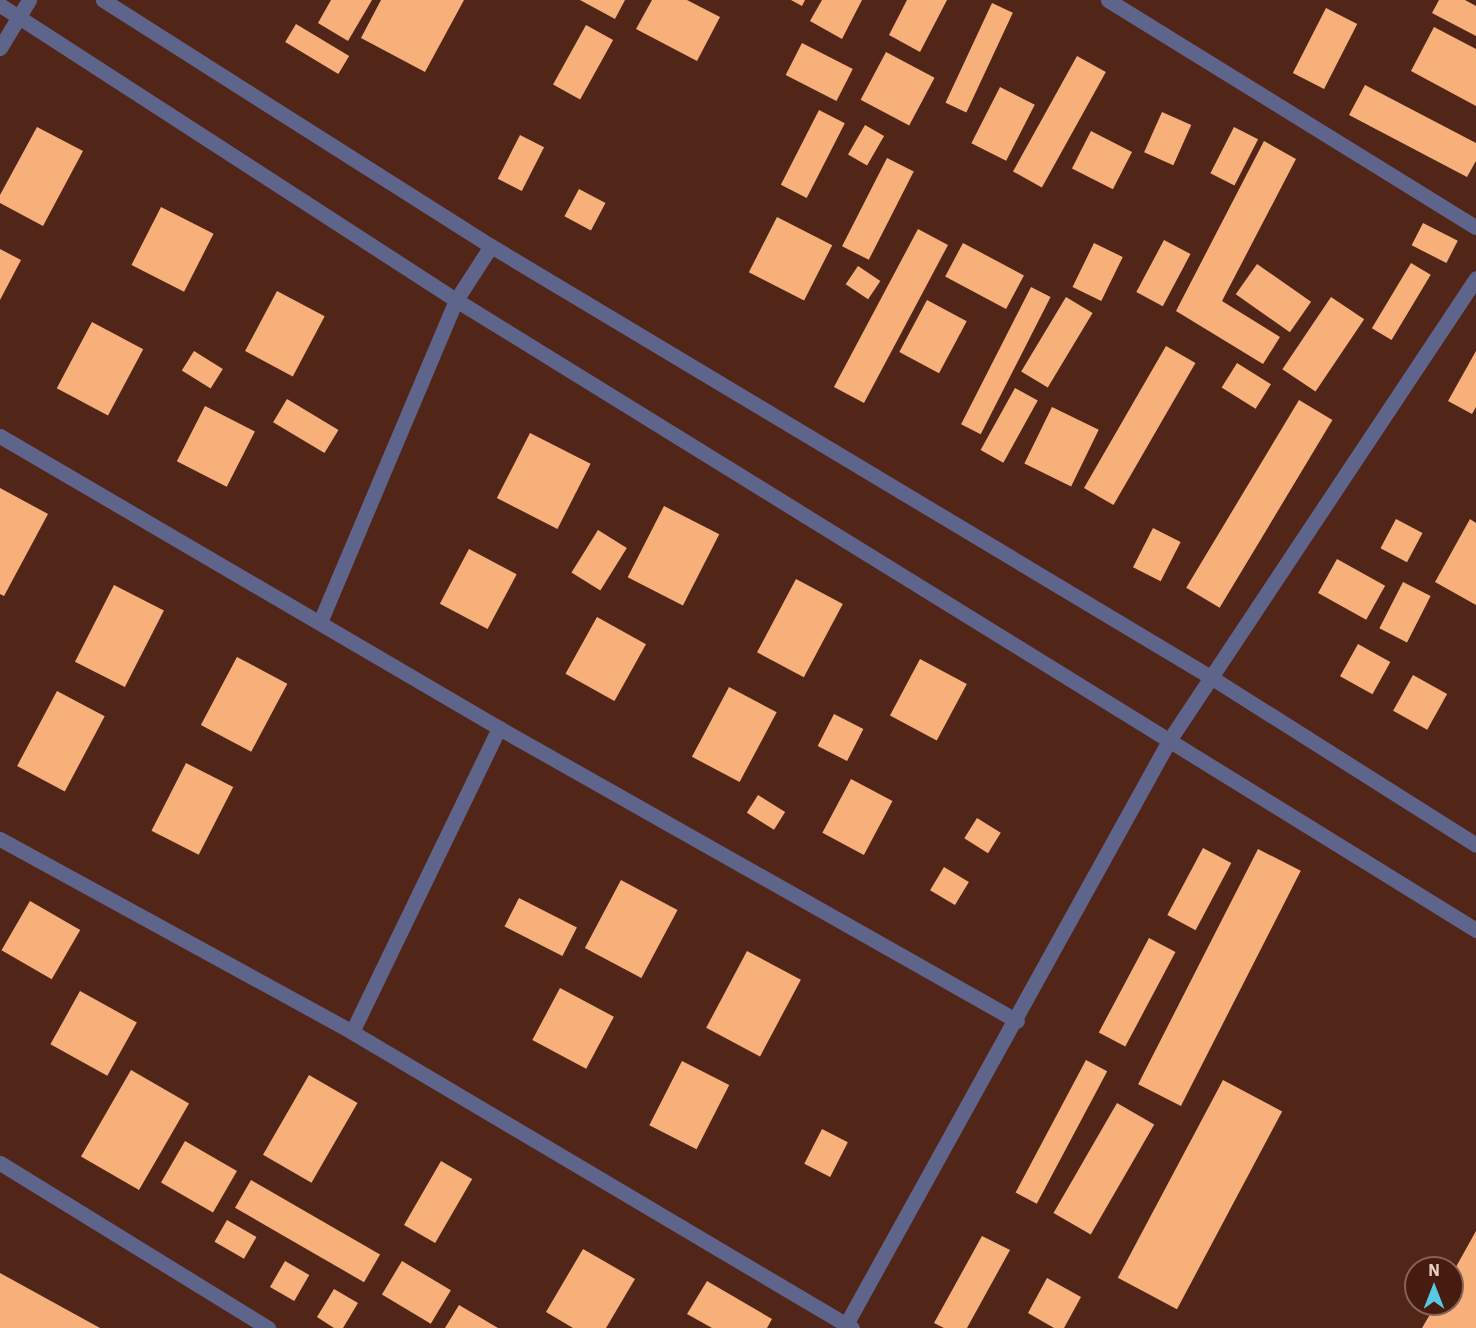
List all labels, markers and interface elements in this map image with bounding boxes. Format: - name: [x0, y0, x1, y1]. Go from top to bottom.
- north arrow: [1404, 1256, 1464, 1316]
- text: N: [1428, 1260, 1440, 1280]

